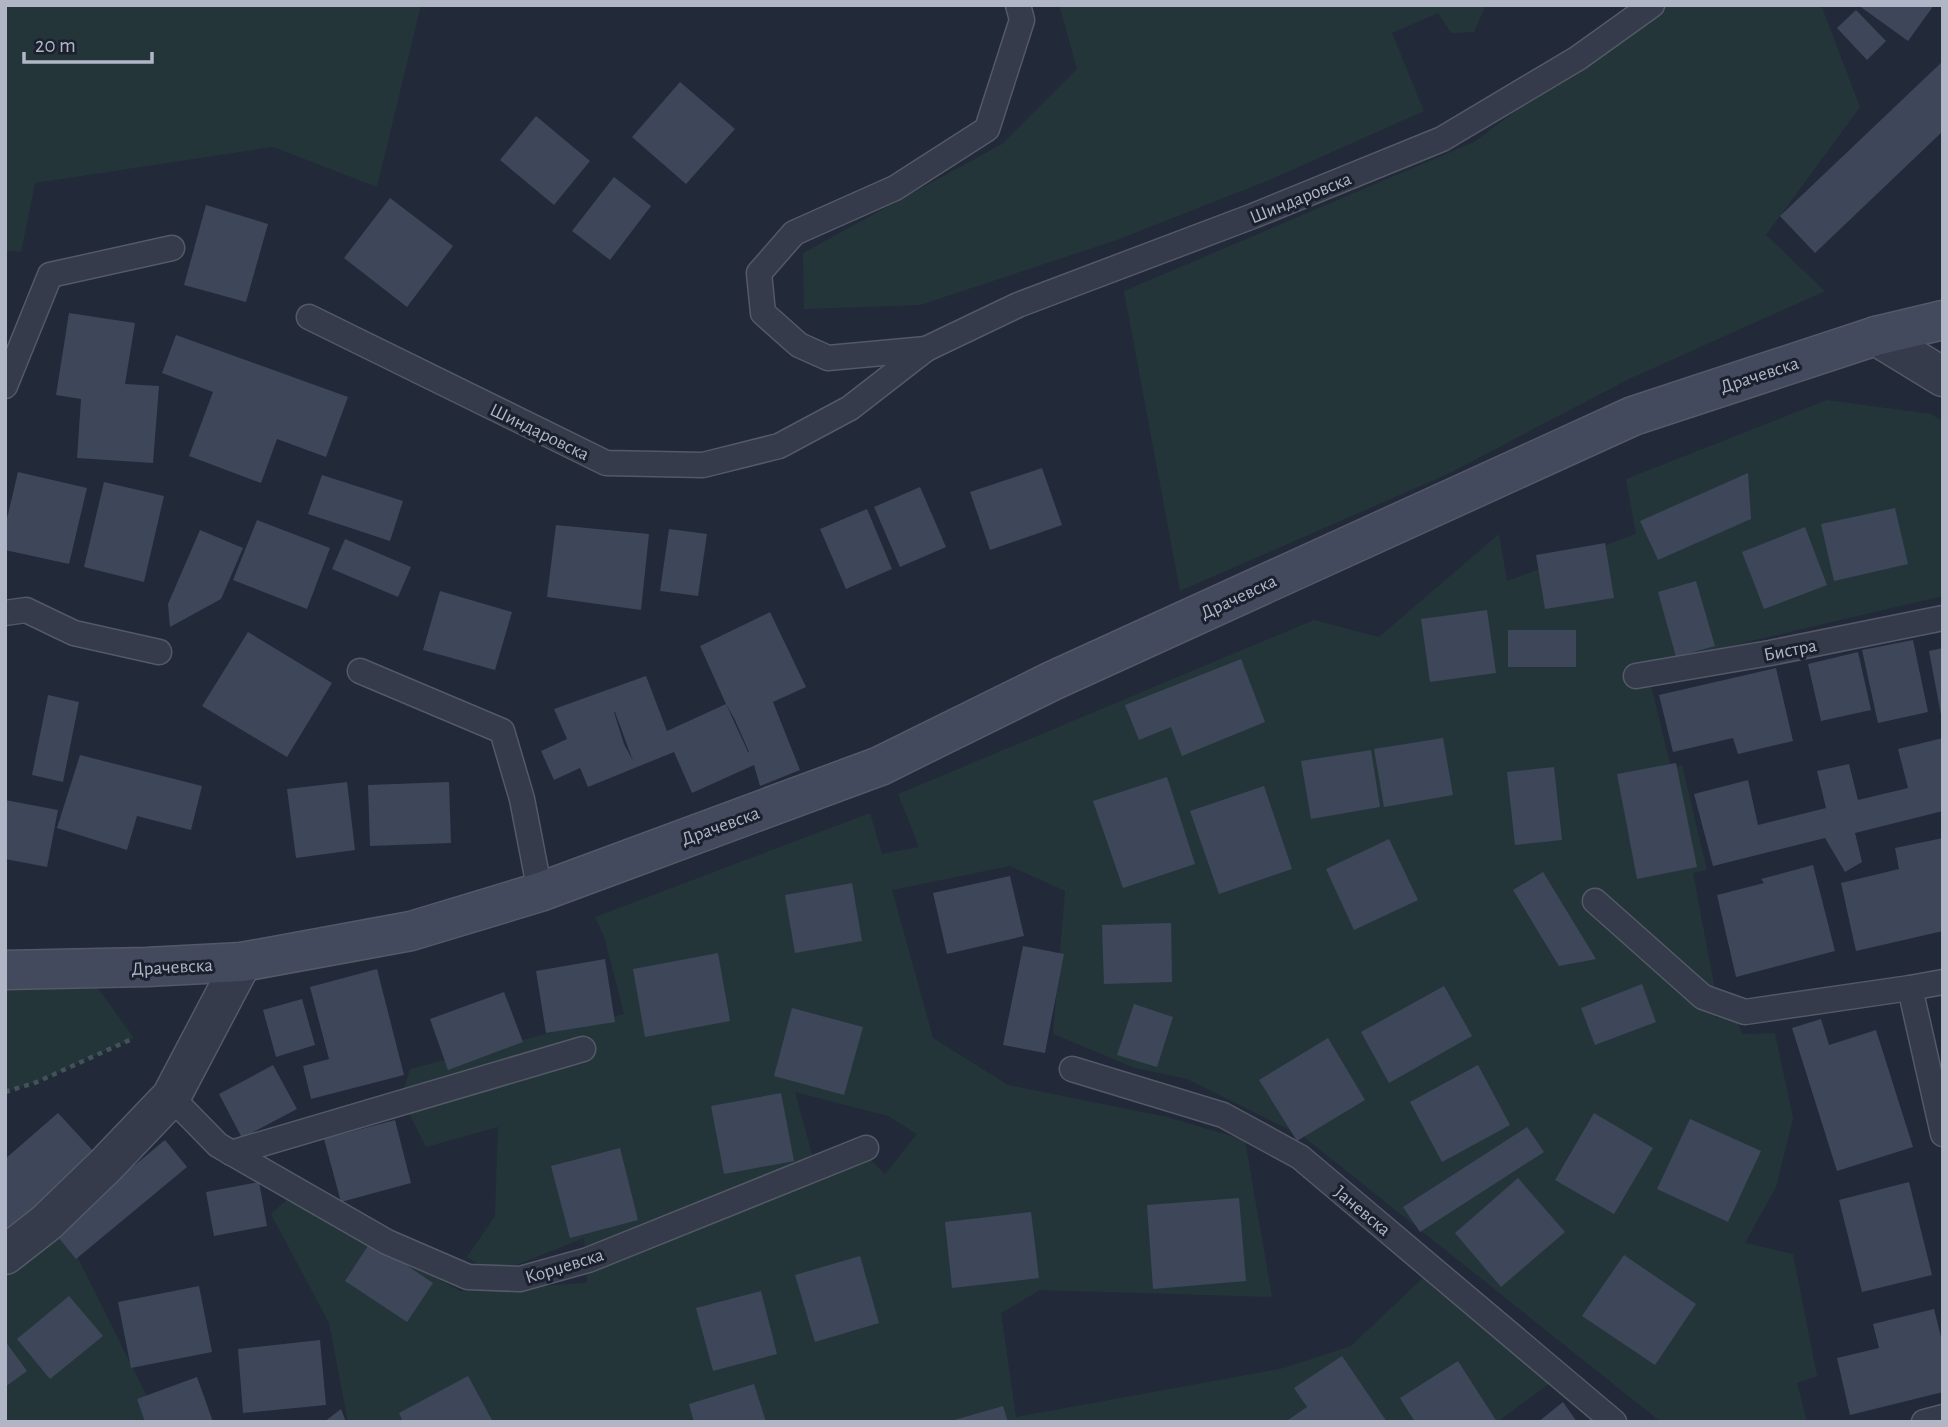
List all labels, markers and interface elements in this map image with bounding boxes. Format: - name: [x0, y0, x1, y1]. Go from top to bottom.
- scale bar: [24, 21, 152, 65]
- text: 20 m: [35, 35, 76, 56]
- street label: Шиндаровска: [1247, 169, 1354, 227]
- street label: Драчевска: [1718, 354, 1801, 397]
- street label: Шиндаровска: [487, 400, 592, 465]
- street label: Драчевска: [1198, 571, 1280, 623]
- street label: Бистра: [1762, 636, 1819, 665]
- street label: Драчевска: [679, 803, 762, 849]
- street label: Драчевска: [131, 956, 214, 979]
- street label: Јаневска: [1330, 1182, 1394, 1240]
- street label: Корџевска: [523, 1245, 606, 1287]

